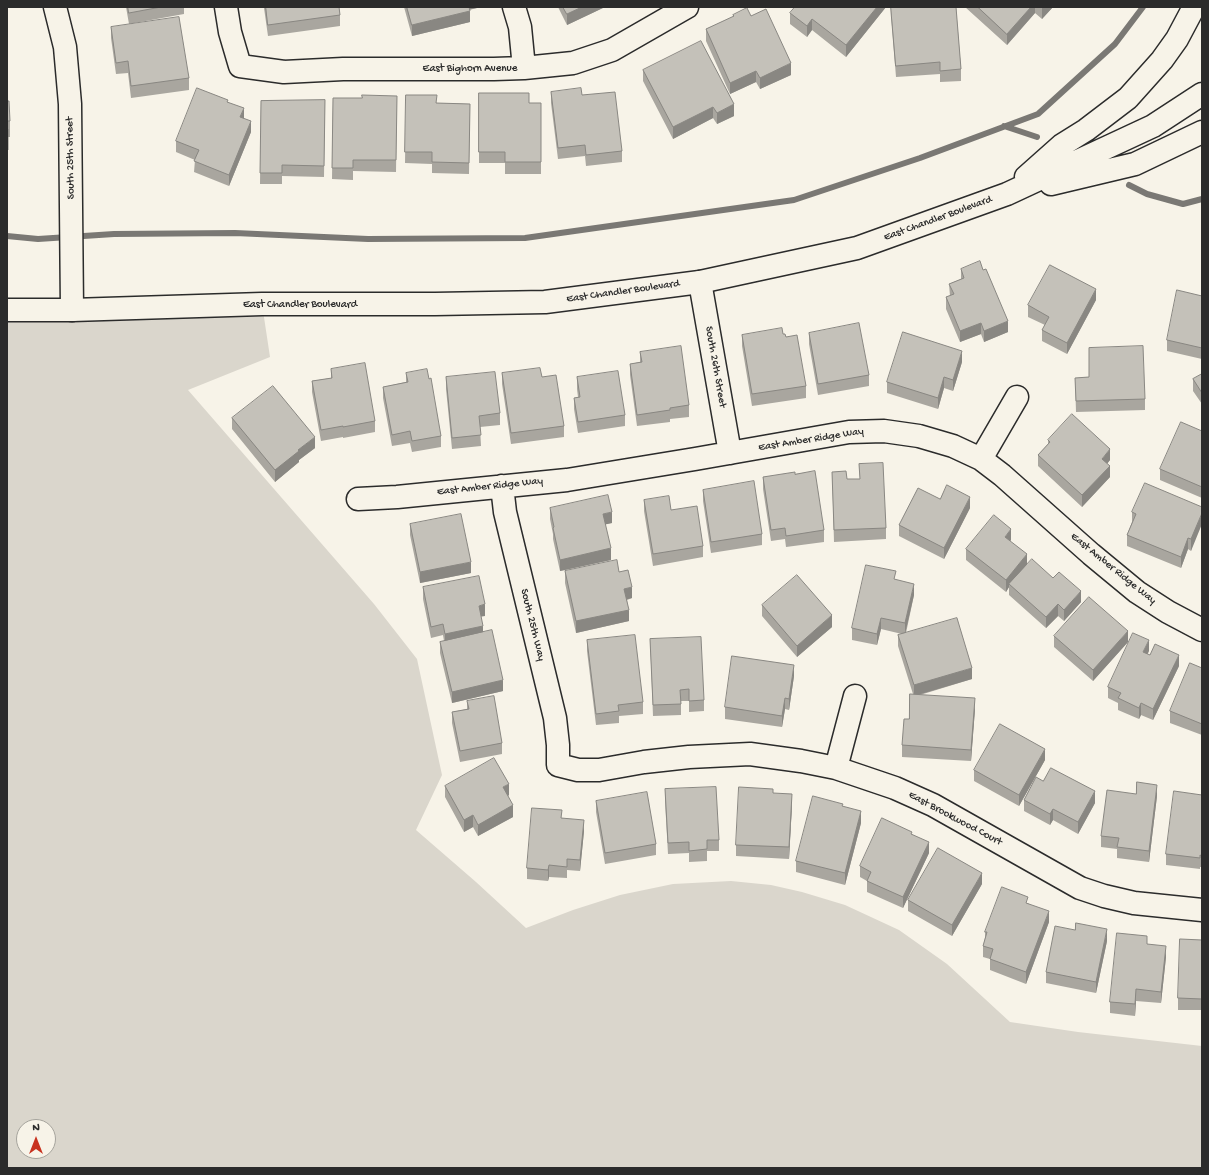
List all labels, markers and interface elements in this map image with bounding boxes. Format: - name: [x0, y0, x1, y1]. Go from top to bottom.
- street label: East Bighorn Avenue: [423, 62, 517, 76]
- street label: South 25th Street: [64, 117, 78, 199]
- street label: East Chandler Boulevard: [882, 193, 994, 245]
- street label: East Chandler Boulevard: [566, 278, 680, 306]
- street label: East Chandler Boulevard: [243, 298, 357, 312]
- street label: South 26th Street: [701, 325, 729, 409]
- street label: East Amber Ridge Way: [757, 425, 865, 455]
- street label: East Amber Ridge Way: [436, 475, 544, 499]
- street label: East Amber Ridge Way: [1068, 530, 1158, 608]
- street label: South 25th Way: [517, 587, 547, 663]
- street label: East Brookwood Court: [906, 789, 1004, 849]
- north arrow: [16, 1119, 56, 1159]
- text: N: [32, 1122, 40, 1134]

